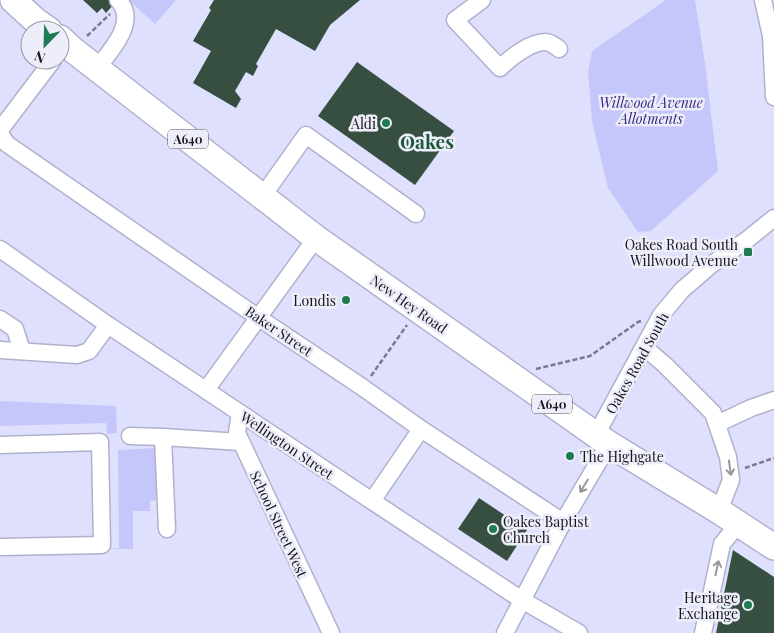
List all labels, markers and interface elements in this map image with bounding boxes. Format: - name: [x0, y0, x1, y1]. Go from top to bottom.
- north arrow: [20, 20, 70, 70]
- text: N: [31, 47, 48, 68]
- park label: Willwood Avenue Allotments: [599, 93, 703, 128]
- place label: Aldi: [350, 114, 376, 133]
- marker: Aldi: [380, 117, 392, 129]
- district label: Oakes: [400, 128, 454, 154]
- road number: A640: [168, 130, 208, 148]
- place label: Oakes Road South Willwood Avenue: [625, 235, 739, 270]
- marker: Oakes Road South Willwood Avenue: [742, 246, 754, 258]
- street label: New Hey Road: [367, 270, 451, 338]
- place label: Londis: [293, 291, 336, 310]
- marker: Londis: [340, 294, 352, 306]
- street label: Baker Street: [242, 302, 317, 361]
- street label: Oakes Road South: [601, 308, 673, 417]
- road number: A640: [532, 394, 572, 414]
- street label: Wellington Street: [236, 406, 338, 484]
- place label: The Highgate: [580, 447, 664, 466]
- marker: The Highgate: [564, 450, 576, 462]
- one-way arrow: [725, 459, 735, 475]
- street label: School Street West: [246, 468, 312, 581]
- one-way arrow: [578, 478, 588, 492]
- place label: Oakes Baptist Church: [503, 512, 590, 547]
- marker: Oakes Baptist Church: [487, 523, 499, 535]
- one-way arrow: [713, 561, 722, 577]
- place label: Heritage Exchange: [678, 588, 738, 623]
- marker: Heritage Exchange: [742, 599, 754, 611]

